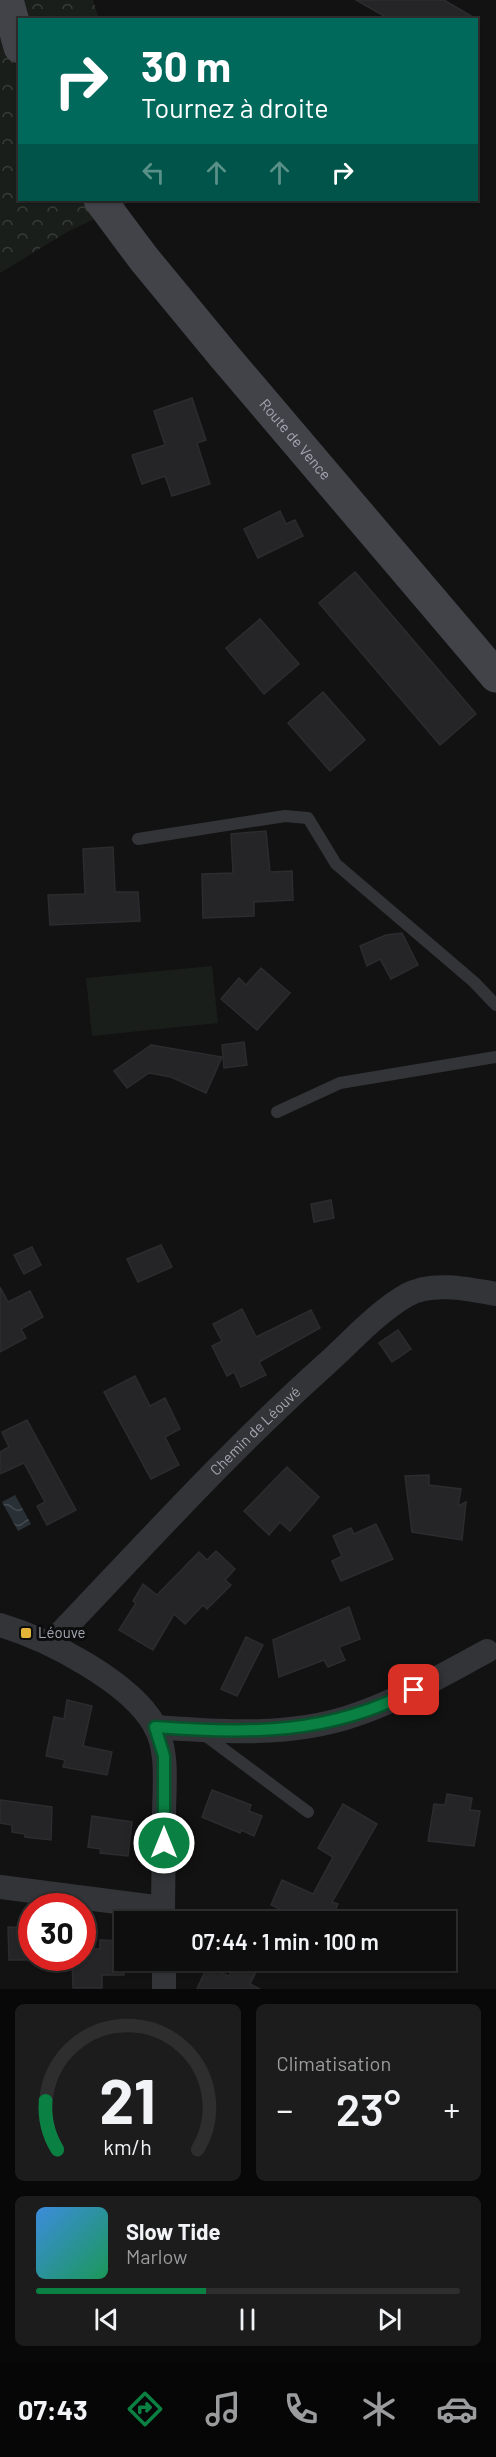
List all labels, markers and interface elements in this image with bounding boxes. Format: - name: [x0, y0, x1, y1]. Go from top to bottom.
- text: 30 m: [141, 40, 231, 90]
- icon: right: [42, 42, 120, 120]
- text: Tournez à droite: [141, 91, 329, 123]
- icon: left: [137, 156, 170, 189]
- icon: ahead: [200, 156, 233, 189]
- icon: ahead: [263, 156, 296, 189]
- icon: right: [326, 156, 359, 189]
- street label: Route de Vence: [256, 395, 335, 483]
- street label: Chemin de Léouvé: [206, 1382, 304, 1478]
- place label: Léouve: [38, 1623, 86, 1641]
- marker: Léouve: [19, 1626, 33, 1640]
- pin: [388, 1664, 439, 1715]
- icon: arrive: [397, 1673, 430, 1706]
- position arrow: [132, 1811, 196, 1875]
- speed limit sign: 30: [18, 1893, 96, 1971]
- text: 07:44 · 1 min · 100 m: [191, 1928, 379, 1954]
- text: Climatisation: [277, 2051, 391, 2075]
- text: 21: [99, 2062, 156, 2136]
- text: 23°: [336, 2081, 401, 2135]
- text: −: [277, 2089, 293, 2129]
- text: +: [444, 2089, 460, 2129]
- text: km/h: [103, 2134, 152, 2159]
- text: Slow Tide: [126, 2218, 221, 2244]
- text: Marlow: [126, 2244, 187, 2268]
- icon: previous: [90, 2303, 123, 2336]
- icon: pause: [231, 2303, 264, 2336]
- icon: next: [373, 2303, 406, 2336]
- icon: directions: [124, 2388, 166, 2430]
- icon: music: [202, 2388, 244, 2430]
- icon: phone: [280, 2388, 322, 2430]
- icon: climate: [358, 2388, 400, 2430]
- icon: car: [436, 2388, 478, 2430]
- text: 07:43: [18, 2393, 88, 2425]

